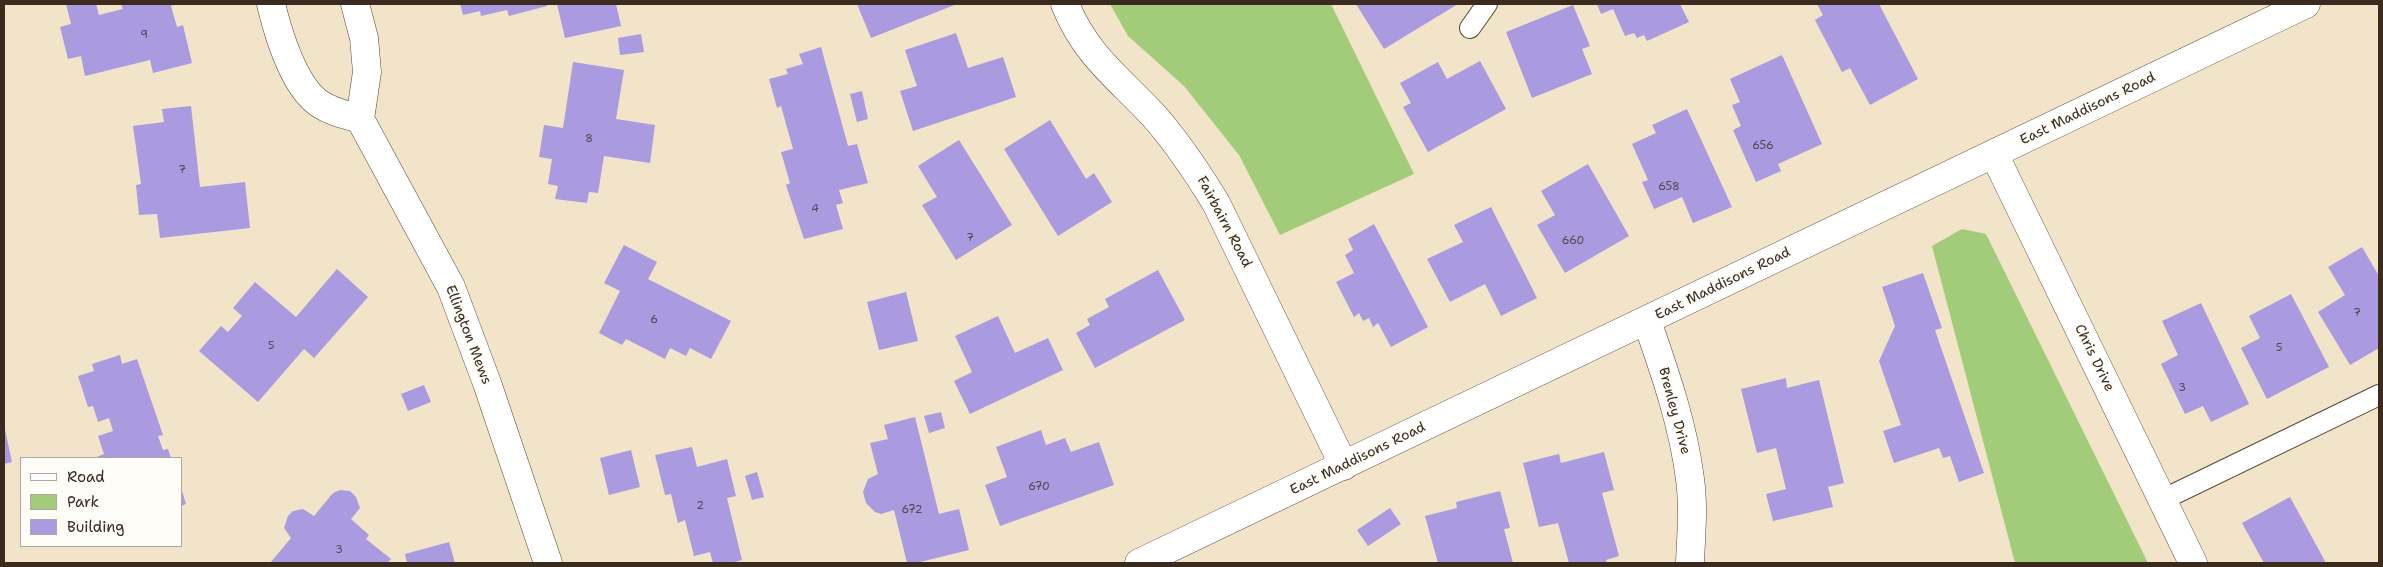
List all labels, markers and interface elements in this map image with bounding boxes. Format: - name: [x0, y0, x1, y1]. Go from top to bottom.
- house number: 9: [140, 28, 148, 42]
- street label: East Maddisons Road: [2018, 69, 2158, 149]
- house number: 8: [585, 132, 593, 146]
- house number: 656: [1752, 139, 1774, 153]
- house number: 7: [178, 163, 186, 177]
- street label: Fairbairn Road: [1193, 174, 1255, 270]
- house number: 658: [1658, 180, 1680, 194]
- house number: 4: [811, 202, 819, 216]
- house number: 7: [966, 231, 974, 245]
- house number: 660: [1562, 234, 1584, 248]
- street label: East Maddisons Road: [1653, 244, 1793, 324]
- street label: Ellington Mews: [441, 283, 495, 387]
- house number: 7: [2353, 306, 2361, 320]
- house number: 6: [650, 313, 658, 327]
- street label: Chris Drive: [2071, 322, 2117, 394]
- house number: 5: [268, 339, 274, 353]
- house number: 5: [2276, 341, 2282, 355]
- street label: Brenley Drive: [1654, 366, 1694, 456]
- house number: 3: [2178, 381, 2186, 395]
- street label: East Maddisons Road: [1288, 419, 1428, 499]
- legend: [20, 457, 182, 547]
- text: Road: [67, 467, 105, 487]
- house number: 670: [1028, 480, 1050, 494]
- text: Park: [67, 492, 99, 512]
- house number: 2: [696, 499, 704, 513]
- house number: 672: [902, 503, 922, 517]
- text: Building: [67, 517, 124, 537]
- house number: 3: [335, 543, 343, 557]

